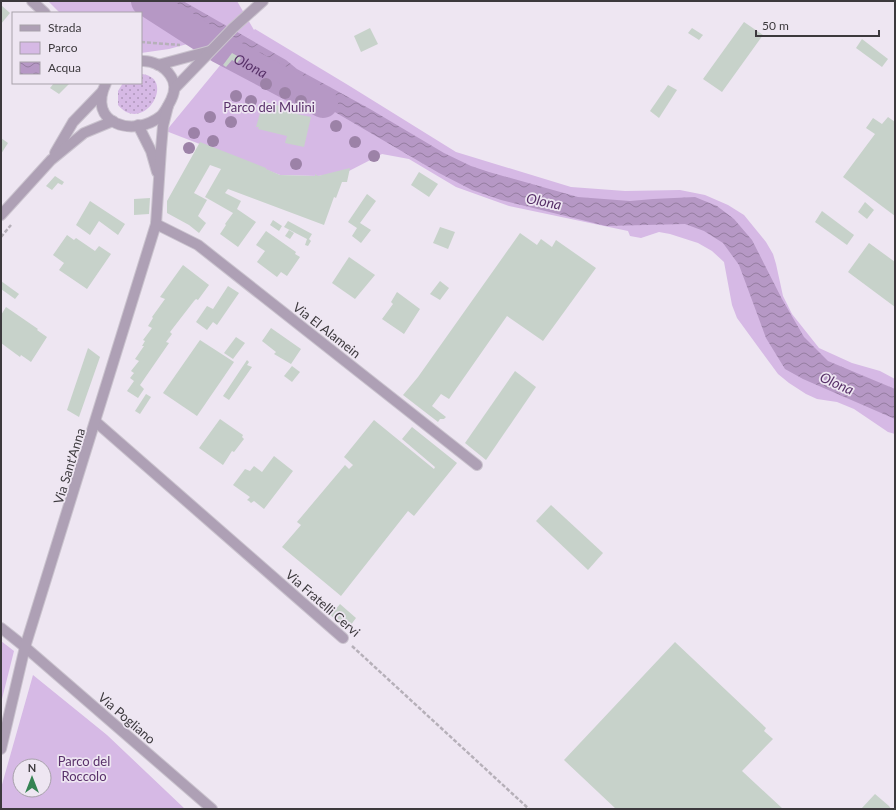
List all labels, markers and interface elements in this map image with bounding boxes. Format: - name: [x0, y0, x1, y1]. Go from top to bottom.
- legend: [12, 12, 142, 84]
- scale bar: [756, 12, 879, 38]
- text: 50 m: [762, 18, 789, 33]
- text: Strada: [48, 20, 81, 35]
- text: Parco: [48, 40, 78, 55]
- water label: Olona: [231, 49, 271, 81]
- text: Acqua: [48, 60, 81, 75]
- park label: Parco dei Mulini: [223, 99, 315, 115]
- water label: Olona: [525, 189, 563, 213]
- street label: Via El Alamein: [290, 299, 364, 361]
- water label: Olona: [817, 368, 857, 398]
- street label: Via Sant'Anna: [50, 426, 88, 506]
- street label: Via Fratelli Cervi: [282, 566, 364, 640]
- street label: Via Pogliano: [95, 689, 159, 747]
- park label: Parco del Roccolo: [58, 753, 110, 784]
- north arrow: [12, 758, 52, 798]
- text: N: [28, 761, 36, 774]

